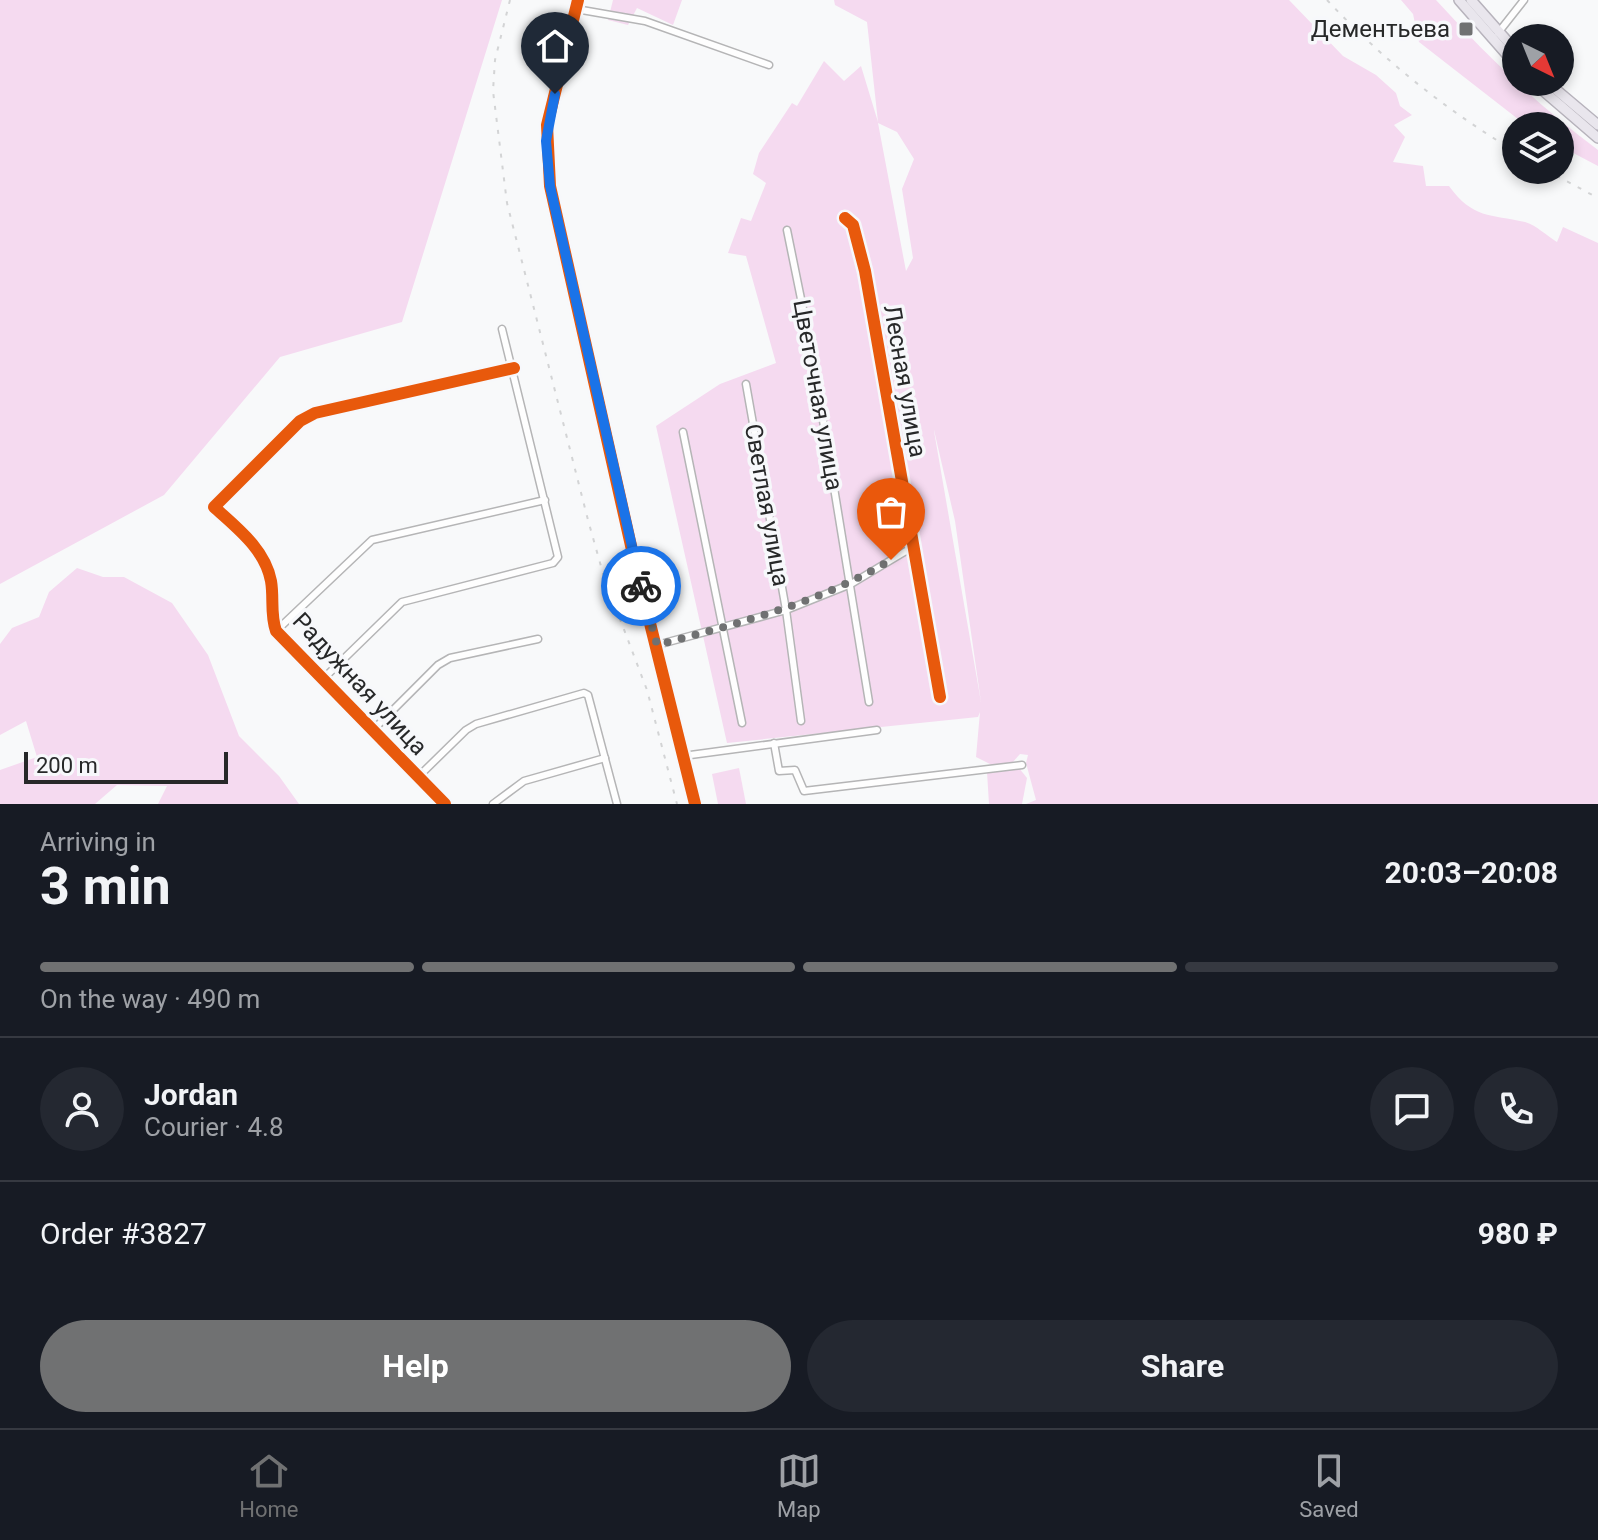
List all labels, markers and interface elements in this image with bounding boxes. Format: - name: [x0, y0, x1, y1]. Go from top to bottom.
- pin: [521, 12, 589, 94]
- place label: Дементьева: [1311, 15, 1450, 43]
- marker: Дементьева: [1457, 20, 1475, 38]
- icon: home: [533, 24, 577, 68]
- north arrow: [1502, 24, 1574, 96]
- map controls: [1502, 24, 1574, 184]
- button: layers: [1502, 112, 1574, 184]
- street label: Цветочная улица: [787, 297, 849, 493]
- street label: Лесная улица: [878, 303, 932, 459]
- street label: Светлая улица: [739, 422, 795, 588]
- pin: [857, 478, 925, 560]
- icon: bag: [869, 490, 913, 534]
- courier: [601, 546, 681, 626]
- icon: bike: [619, 564, 663, 608]
- street label: Радужная улица: [287, 607, 433, 761]
- scale bar: [24, 748, 228, 784]
- text: 200 m: [36, 753, 98, 778]
- text: Arriving in: [40, 827, 156, 857]
- text: 20:03–20:08: [1384, 855, 1558, 890]
- text: 3 min: [40, 856, 171, 917]
- text: On the way · 490 m: [40, 984, 260, 1014]
- button: person: [40, 1067, 124, 1151]
- button: chat: [1370, 1067, 1454, 1151]
- button: phone: [1474, 1067, 1558, 1151]
- text: Jordan: [144, 1077, 238, 1112]
- text: Courier · 4.8: [144, 1112, 284, 1142]
- text: Order #3827: [40, 1216, 207, 1251]
- text: 980 ₽: [1478, 1216, 1558, 1251]
- button: Help: [40, 1320, 791, 1412]
- button: Share: [807, 1320, 1558, 1412]
- tab: Home: [239, 1449, 298, 1522]
- tab: Map: [777, 1449, 821, 1522]
- tab: Saved: [1299, 1449, 1359, 1522]

